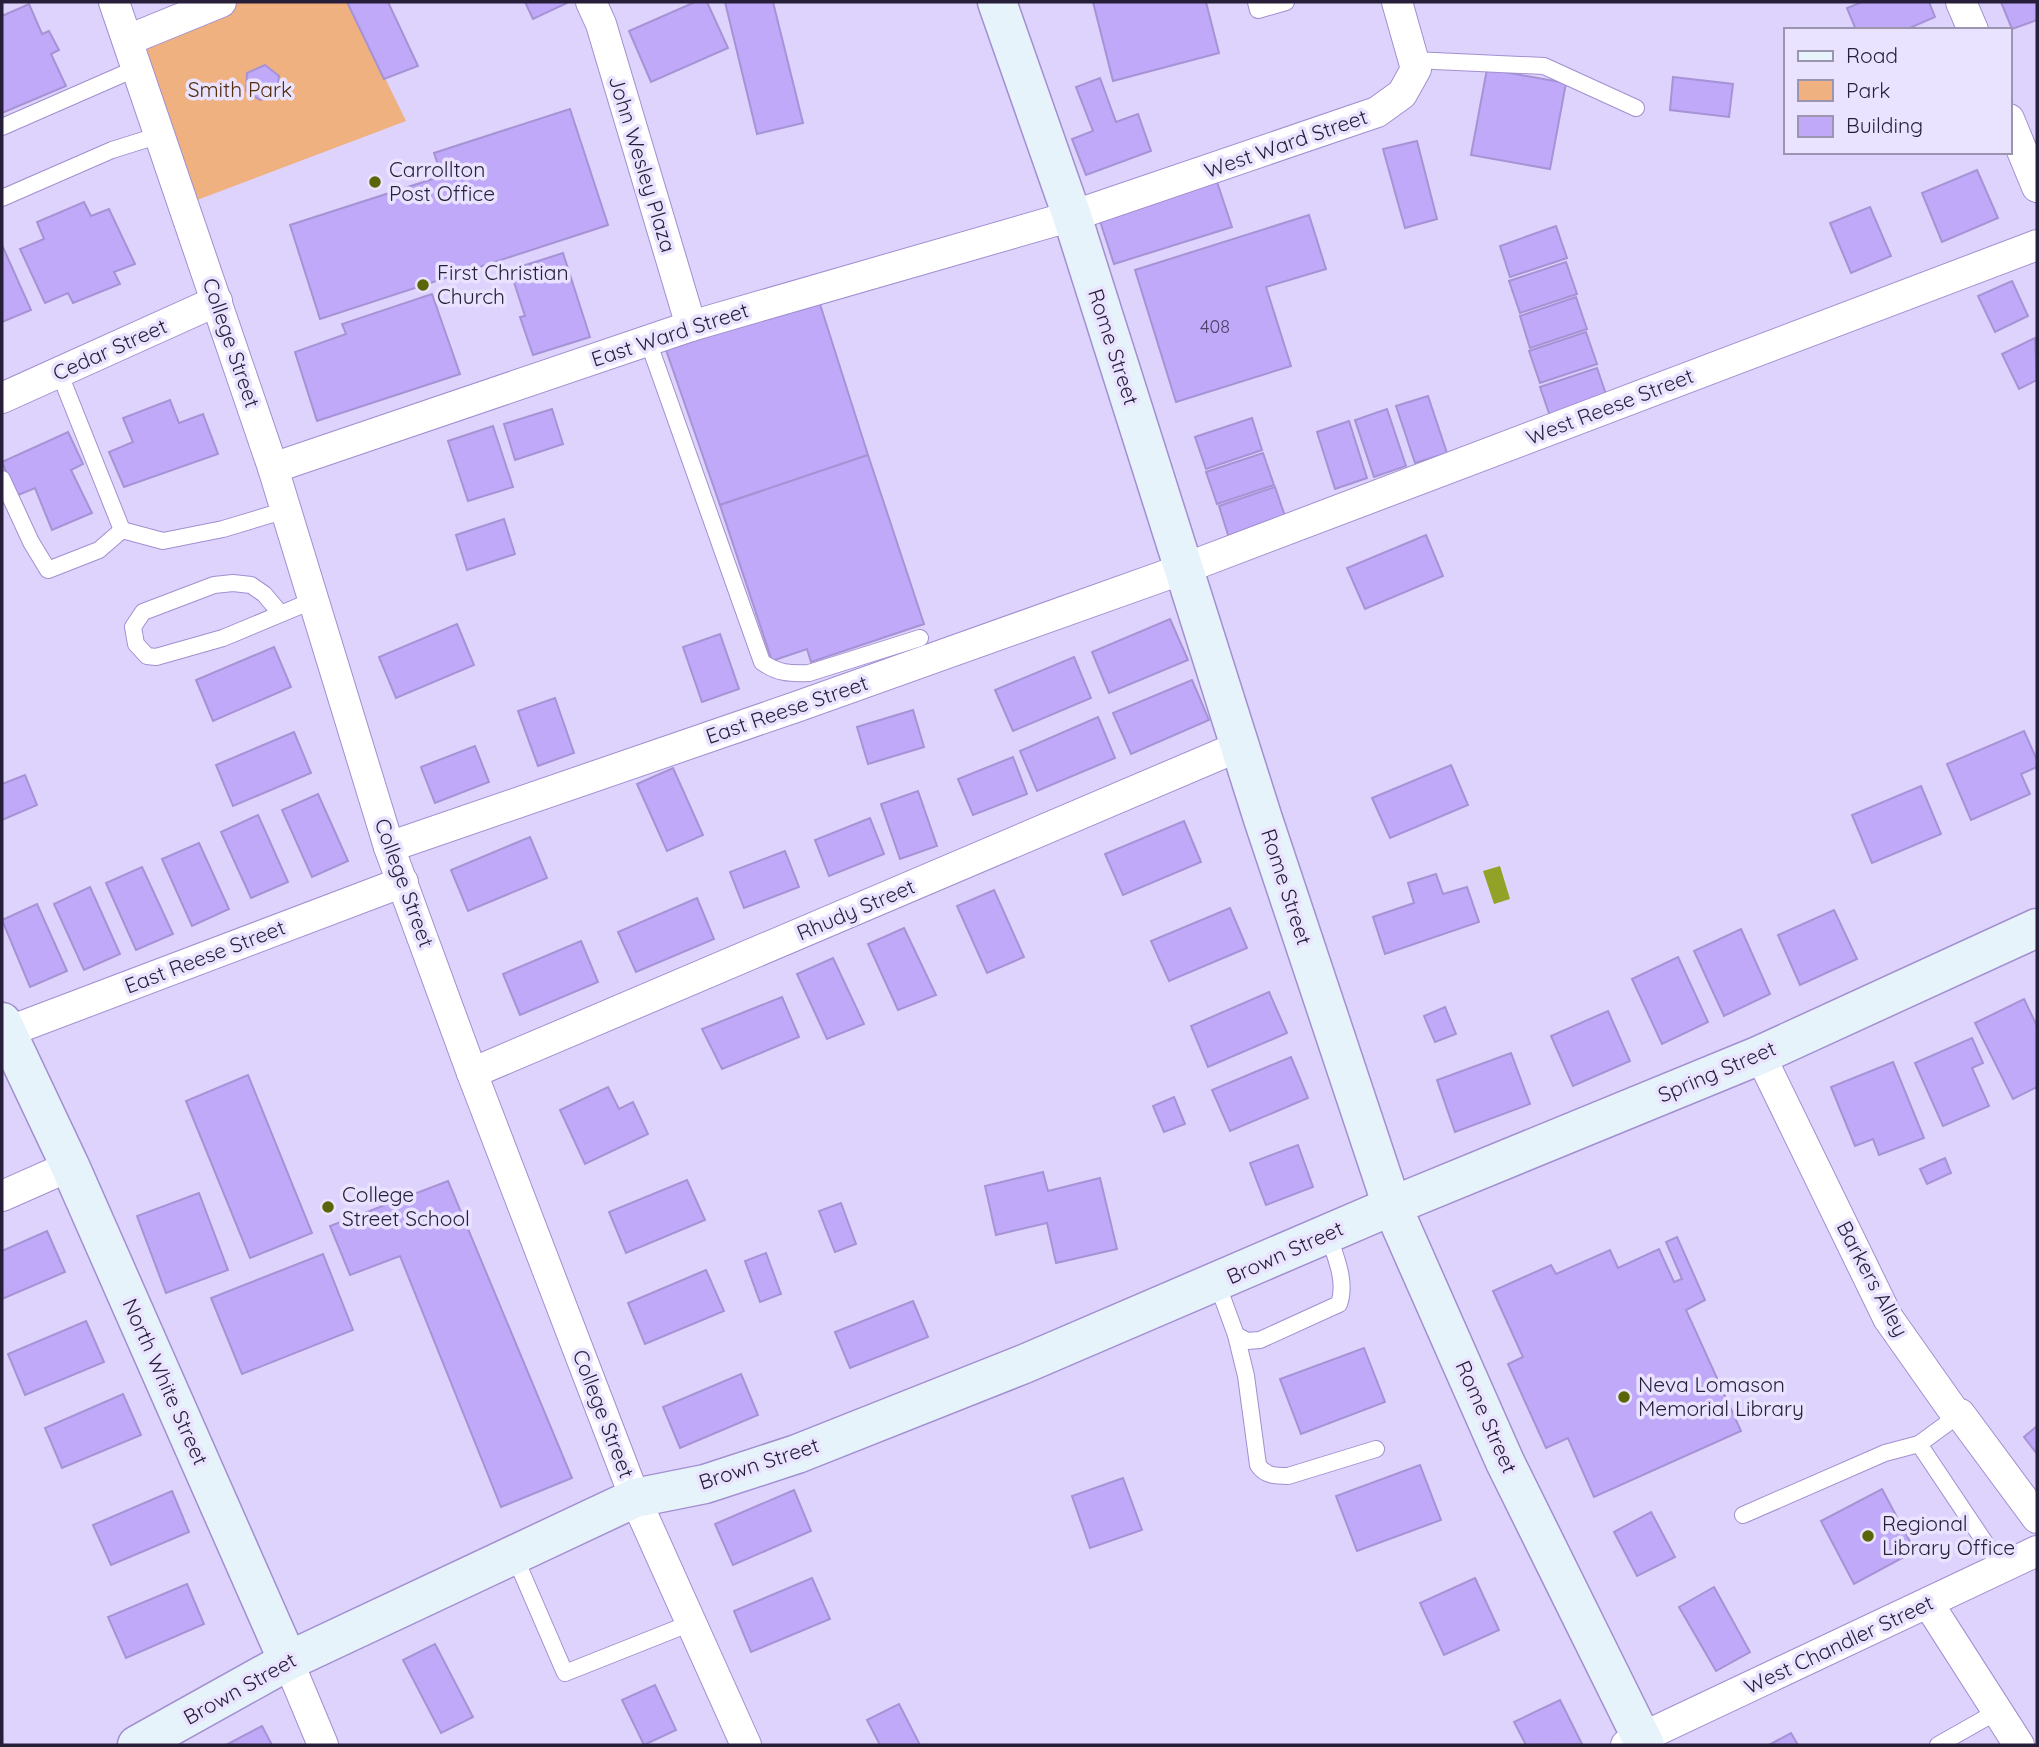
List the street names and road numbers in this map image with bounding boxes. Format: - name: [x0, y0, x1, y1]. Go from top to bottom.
- street label: John Wesley Plaza: [604, 72, 682, 255]
- street label: West Ward Street: [1201, 103, 1371, 183]
- street label: College Street: [198, 274, 266, 411]
- street label: Rome Street: [1083, 285, 1145, 408]
- street label: East Ward Street: [588, 296, 752, 372]
- street label: Cedar Street: [48, 312, 171, 386]
- street label: West Reese Street: [1522, 362, 1697, 450]
- street label: East Reese Street: [702, 669, 871, 749]
- street label: College Street: [370, 815, 440, 951]
- street label: Rome Street: [1256, 825, 1318, 948]
- street label: Rhudy Street: [793, 873, 919, 946]
- street label: East Reese Street: [121, 913, 289, 999]
- street label: Spring Street: [1654, 1035, 1779, 1108]
- street label: Brown Street: [1222, 1215, 1347, 1289]
- street label: Barkers Alley: [1831, 1216, 1914, 1341]
- street label: North White Street: [118, 1294, 214, 1469]
- street label: College Street: [568, 1346, 640, 1481]
- street label: Rome Street: [1450, 1356, 1523, 1477]
- street label: Brown Street: [695, 1431, 822, 1495]
- street label: West Chandler Street: [1740, 1589, 1937, 1699]
- street label: Brown Street: [179, 1646, 301, 1730]

